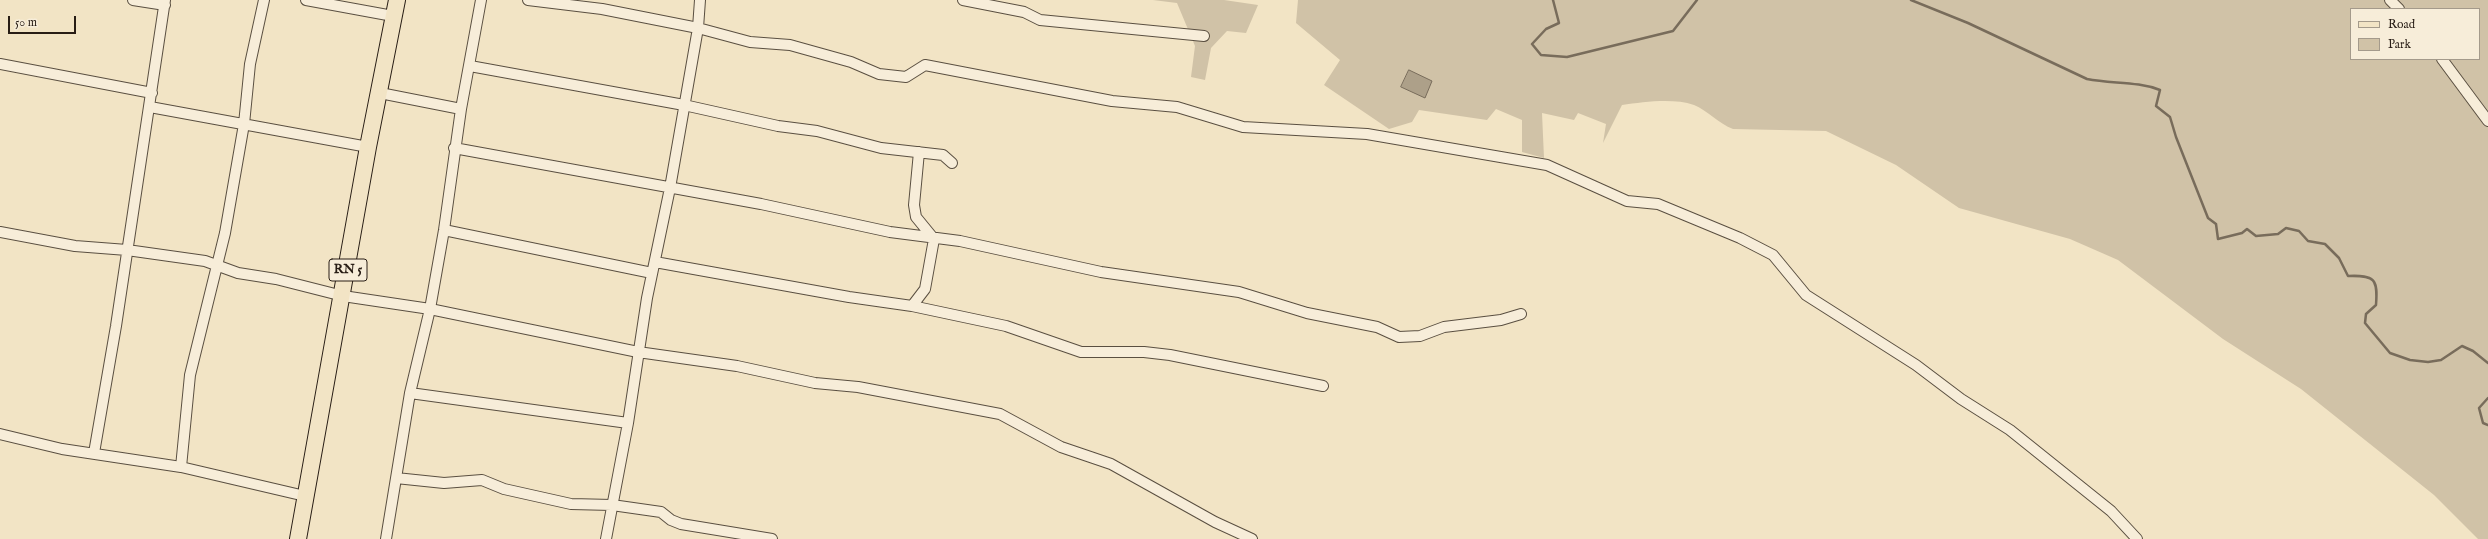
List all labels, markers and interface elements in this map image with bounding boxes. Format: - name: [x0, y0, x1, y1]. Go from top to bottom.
- scale bar: [10, 8, 78, 34]
- legend: [2350, 8, 2480, 60]
- text: 50 m: [15, 15, 37, 30]
- text: Road: [2388, 17, 2415, 32]
- text: Park: [2388, 37, 2411, 52]
- road number: RN 5: [329, 259, 367, 281]

